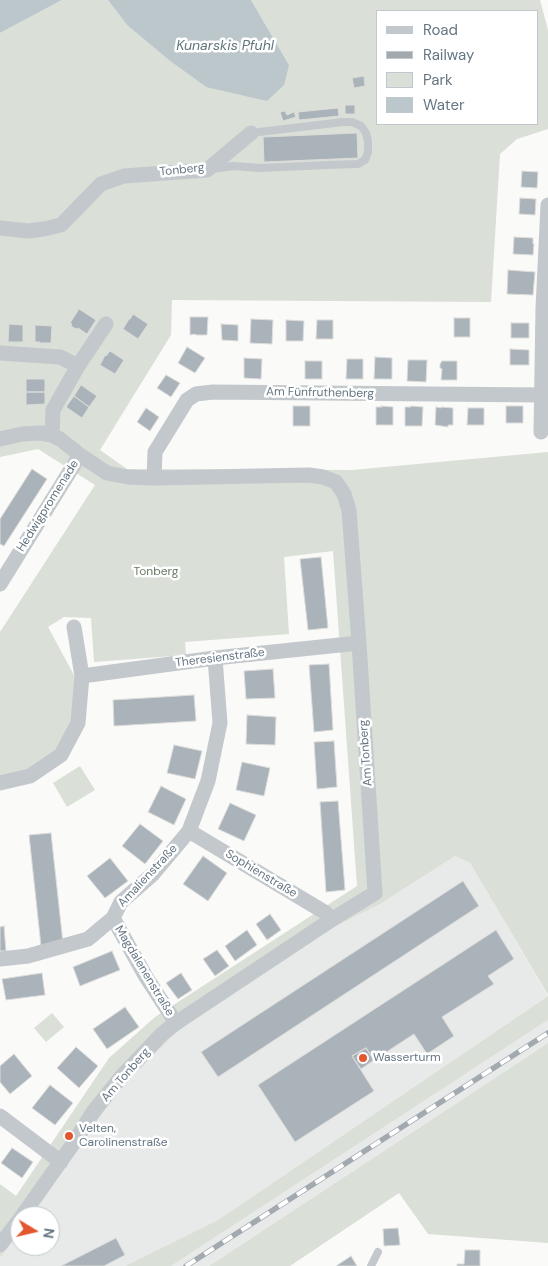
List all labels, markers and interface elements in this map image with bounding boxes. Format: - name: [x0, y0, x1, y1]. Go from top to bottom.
- legend: [376, 10, 538, 125]
- text: Road: [423, 20, 458, 40]
- water label: Kunarskis Pfuhl: [176, 38, 274, 54]
- text: Railway: [423, 45, 474, 65]
- text: Park: [423, 70, 453, 90]
- text: Water: [423, 95, 464, 115]
- street label: Tonberg: [159, 160, 205, 180]
- street label: Am Fünfruthenberg: [266, 385, 374, 401]
- street label: Hedwigpromenade: [14, 458, 82, 554]
- park label: Tonberg: [134, 565, 178, 579]
- street label: Theresienstraße: [174, 645, 266, 671]
- street label: Am Tonberg: [356, 719, 376, 787]
- street label: Amalienstraße: [115, 842, 181, 910]
- street label: Sophienstraße: [223, 847, 299, 901]
- street label: Magdalenenstraße: [111, 923, 177, 1019]
- street label: Am Tonberg: [99, 1045, 153, 1105]
- place label: Wasserturm: [373, 1051, 441, 1065]
- marker: Wasserturm: [357, 1052, 369, 1064]
- place label: Velten, Carolinenstraße: [79, 1122, 168, 1150]
- marker: Velten, Carolinenstraße: [63, 1130, 75, 1142]
- north arrow: [10, 1206, 60, 1256]
- text: N: [39, 1227, 59, 1240]

